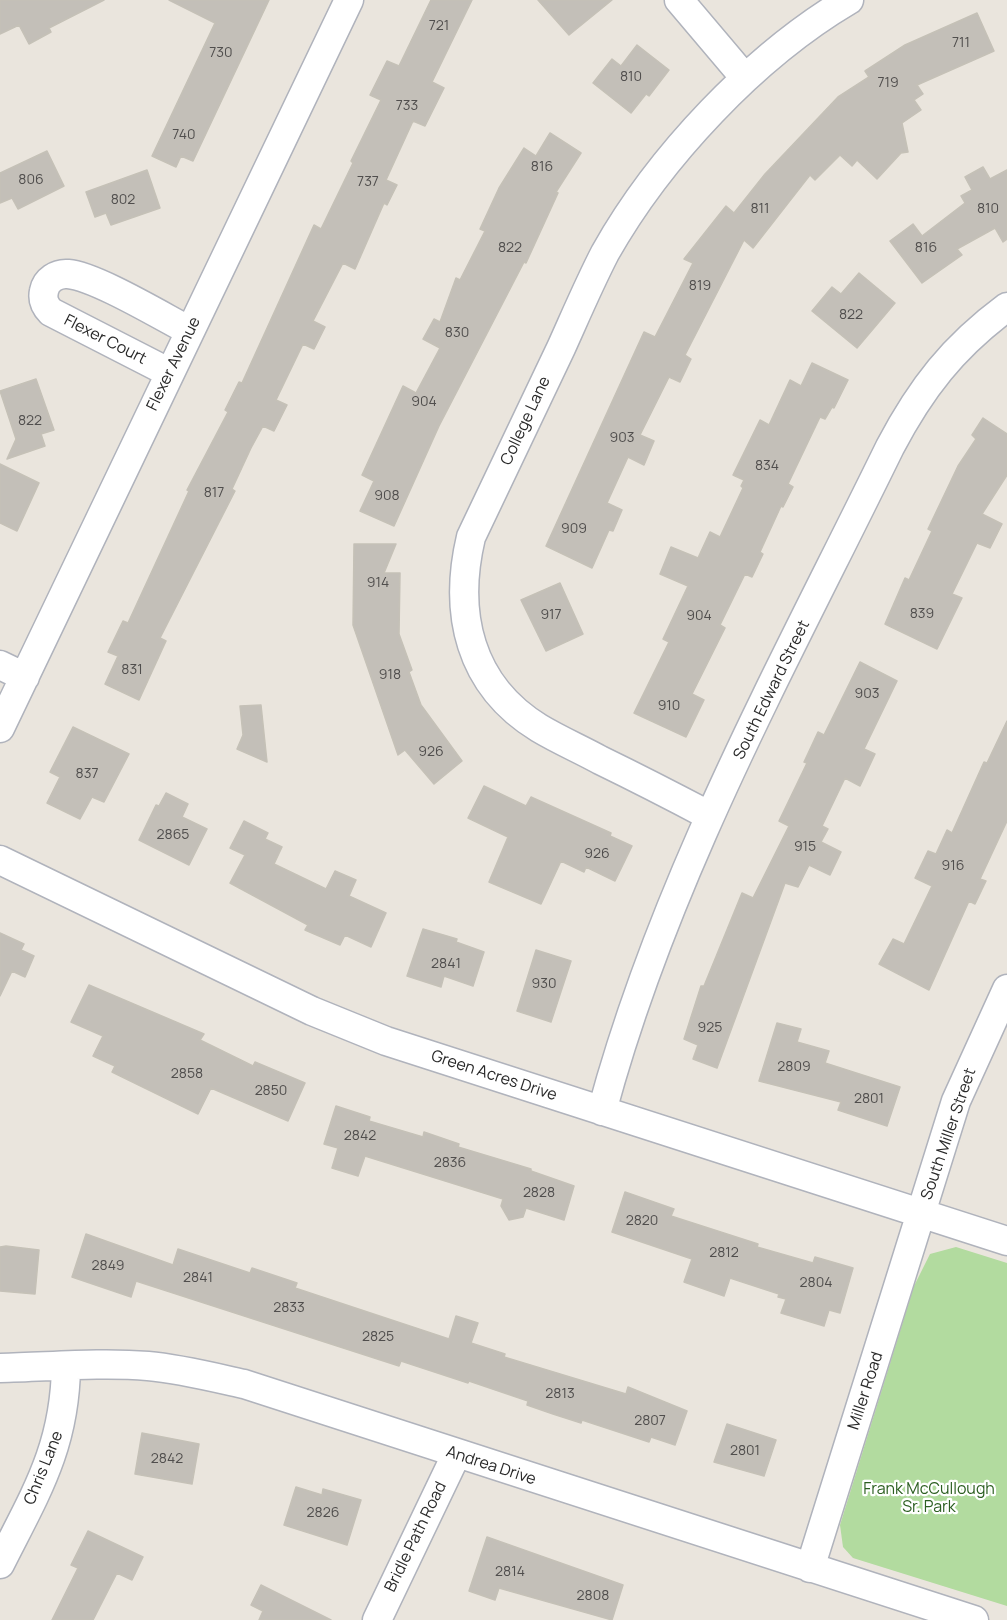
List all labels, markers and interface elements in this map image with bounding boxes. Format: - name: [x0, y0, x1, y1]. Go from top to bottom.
- house number: 721: [429, 18, 449, 34]
- house number: 711: [952, 35, 970, 51]
- house number: 730: [209, 45, 233, 61]
- house number: 810: [620, 69, 642, 85]
- house number: 719: [877, 75, 899, 91]
- house number: 733: [396, 98, 418, 114]
- house number: 740: [172, 127, 196, 143]
- house number: 816: [531, 159, 553, 175]
- house number: 806: [18, 172, 44, 188]
- house number: 737: [357, 174, 379, 190]
- house number: 802: [111, 192, 135, 208]
- house number: 811: [750, 201, 770, 217]
- house number: 810: [977, 201, 999, 217]
- house number: 822: [498, 240, 522, 256]
- house number: 816: [915, 240, 937, 256]
- house number: 819: [689, 278, 711, 294]
- house number: 822: [839, 307, 863, 323]
- street label: Flexer Court: [61, 311, 149, 369]
- street label: Flexer Avenue: [143, 314, 205, 414]
- house number: 830: [445, 325, 469, 341]
- street label: College Lane: [497, 374, 555, 468]
- house number: 904: [411, 394, 437, 410]
- house number: 822: [18, 413, 42, 429]
- house number: 903: [610, 430, 634, 446]
- house number: 834: [755, 458, 779, 474]
- house number: 817: [204, 485, 224, 501]
- house number: 908: [374, 488, 400, 504]
- house number: 909: [561, 521, 587, 537]
- house number: 914: [367, 575, 389, 591]
- house number: 839: [910, 606, 934, 622]
- house number: 917: [540, 607, 562, 623]
- house number: 904: [686, 608, 712, 624]
- street label: South Edward Street: [730, 617, 814, 763]
- house number: 831: [121, 662, 143, 678]
- house number: 918: [379, 667, 401, 683]
- house number: 903: [855, 686, 879, 702]
- house number: 910: [658, 698, 680, 714]
- house number: 926: [418, 744, 444, 760]
- house number: 837: [76, 766, 98, 782]
- house number: 2865: [157, 827, 189, 843]
- house number: 915: [794, 839, 816, 855]
- house number: 926: [584, 846, 610, 862]
- house number: 916: [942, 858, 964, 874]
- house number: 2841: [431, 956, 461, 972]
- house number: 930: [532, 976, 556, 992]
- house number: 925: [698, 1020, 722, 1036]
- street label: Green Acres Drive: [429, 1047, 559, 1105]
- house number: 2809: [777, 1059, 811, 1075]
- house number: 2858: [171, 1066, 203, 1082]
- street label: South Miller Street: [917, 1066, 981, 1202]
- house number: 2850: [255, 1083, 287, 1099]
- house number: 2801: [854, 1091, 884, 1107]
- house number: 2842: [344, 1128, 376, 1144]
- house number: 2836: [434, 1155, 466, 1171]
- house number: 2828: [523, 1185, 555, 1201]
- house number: 2820: [626, 1213, 658, 1229]
- house number: 2812: [709, 1245, 739, 1261]
- house number: 2849: [92, 1258, 124, 1274]
- house number: 2841: [183, 1270, 213, 1286]
- house number: 2804: [800, 1275, 832, 1291]
- house number: 2833: [273, 1300, 305, 1316]
- house number: 2825: [362, 1329, 394, 1345]
- street label: Miller Road: [844, 1350, 888, 1432]
- house number: 2813: [545, 1386, 575, 1402]
- house number: 2807: [634, 1413, 666, 1429]
- street label: Chris Lane: [21, 1428, 67, 1508]
- street label: Andrea Drive: [444, 1442, 538, 1490]
- house number: 2801: [730, 1443, 760, 1459]
- house number: 2842: [151, 1451, 183, 1467]
- street label: Bridle Path Road: [381, 1479, 451, 1595]
- park label: Frank McCullough Sr. Park: [863, 1480, 995, 1518]
- house number: 2826: [307, 1505, 339, 1521]
- house number: 2814: [495, 1564, 525, 1580]
- house number: 2808: [577, 1588, 609, 1604]

